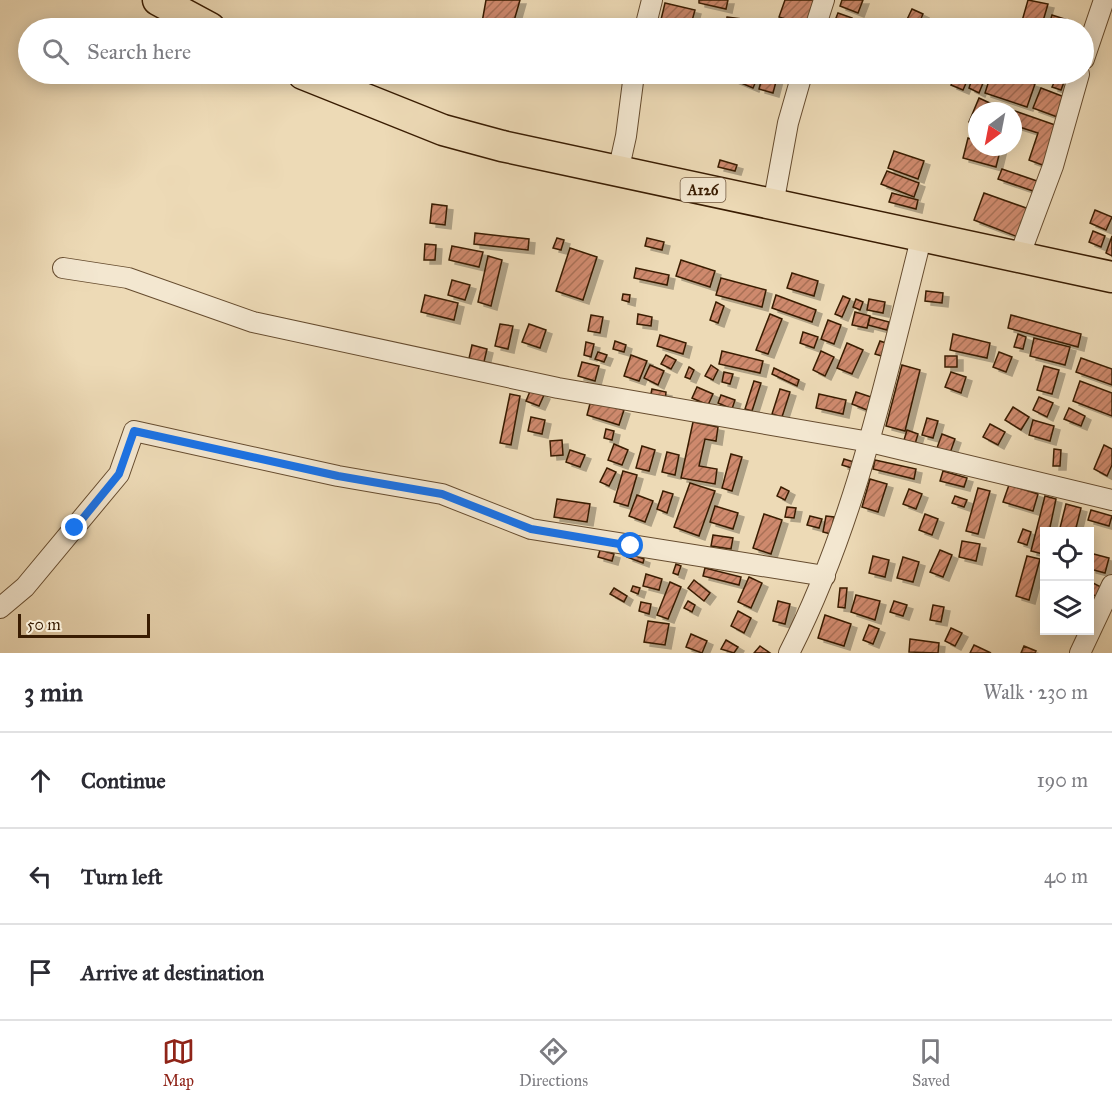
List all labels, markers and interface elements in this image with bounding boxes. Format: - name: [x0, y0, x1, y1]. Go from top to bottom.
- search box: [18, 18, 1094, 84]
- icon: search: [39, 35, 72, 68]
- text: Search here: [87, 38, 191, 65]
- north arrow: [968, 102, 1022, 156]
- road number: A126: [680, 178, 726, 202]
- route end: [61, 514, 87, 540]
- map controls: [1040, 527, 1094, 635]
- button: locate: [1040, 527, 1094, 581]
- route start: [617, 532, 643, 558]
- button: layers: [1040, 581, 1094, 635]
- scale bar: [18, 611, 150, 638]
- text: 50 m: [27, 615, 61, 634]
- text: 3 min: [24, 676, 83, 708]
- text: Walk · 230 m: [983, 680, 1088, 704]
- icon: ahead: [24, 764, 57, 797]
- text: Continue: [81, 767, 166, 794]
- text: 190 m: [1037, 768, 1088, 792]
- icon: left: [24, 860, 57, 893]
- text: Turn left: [81, 863, 163, 890]
- text: 40 m: [1044, 864, 1088, 888]
- icon: arrive: [24, 956, 57, 989]
- text: Arrive at destination: [81, 959, 264, 986]
- tab: Map: [162, 1035, 195, 1090]
- tab: Directions: [519, 1035, 588, 1090]
- tab: Saved: [912, 1035, 950, 1090]

